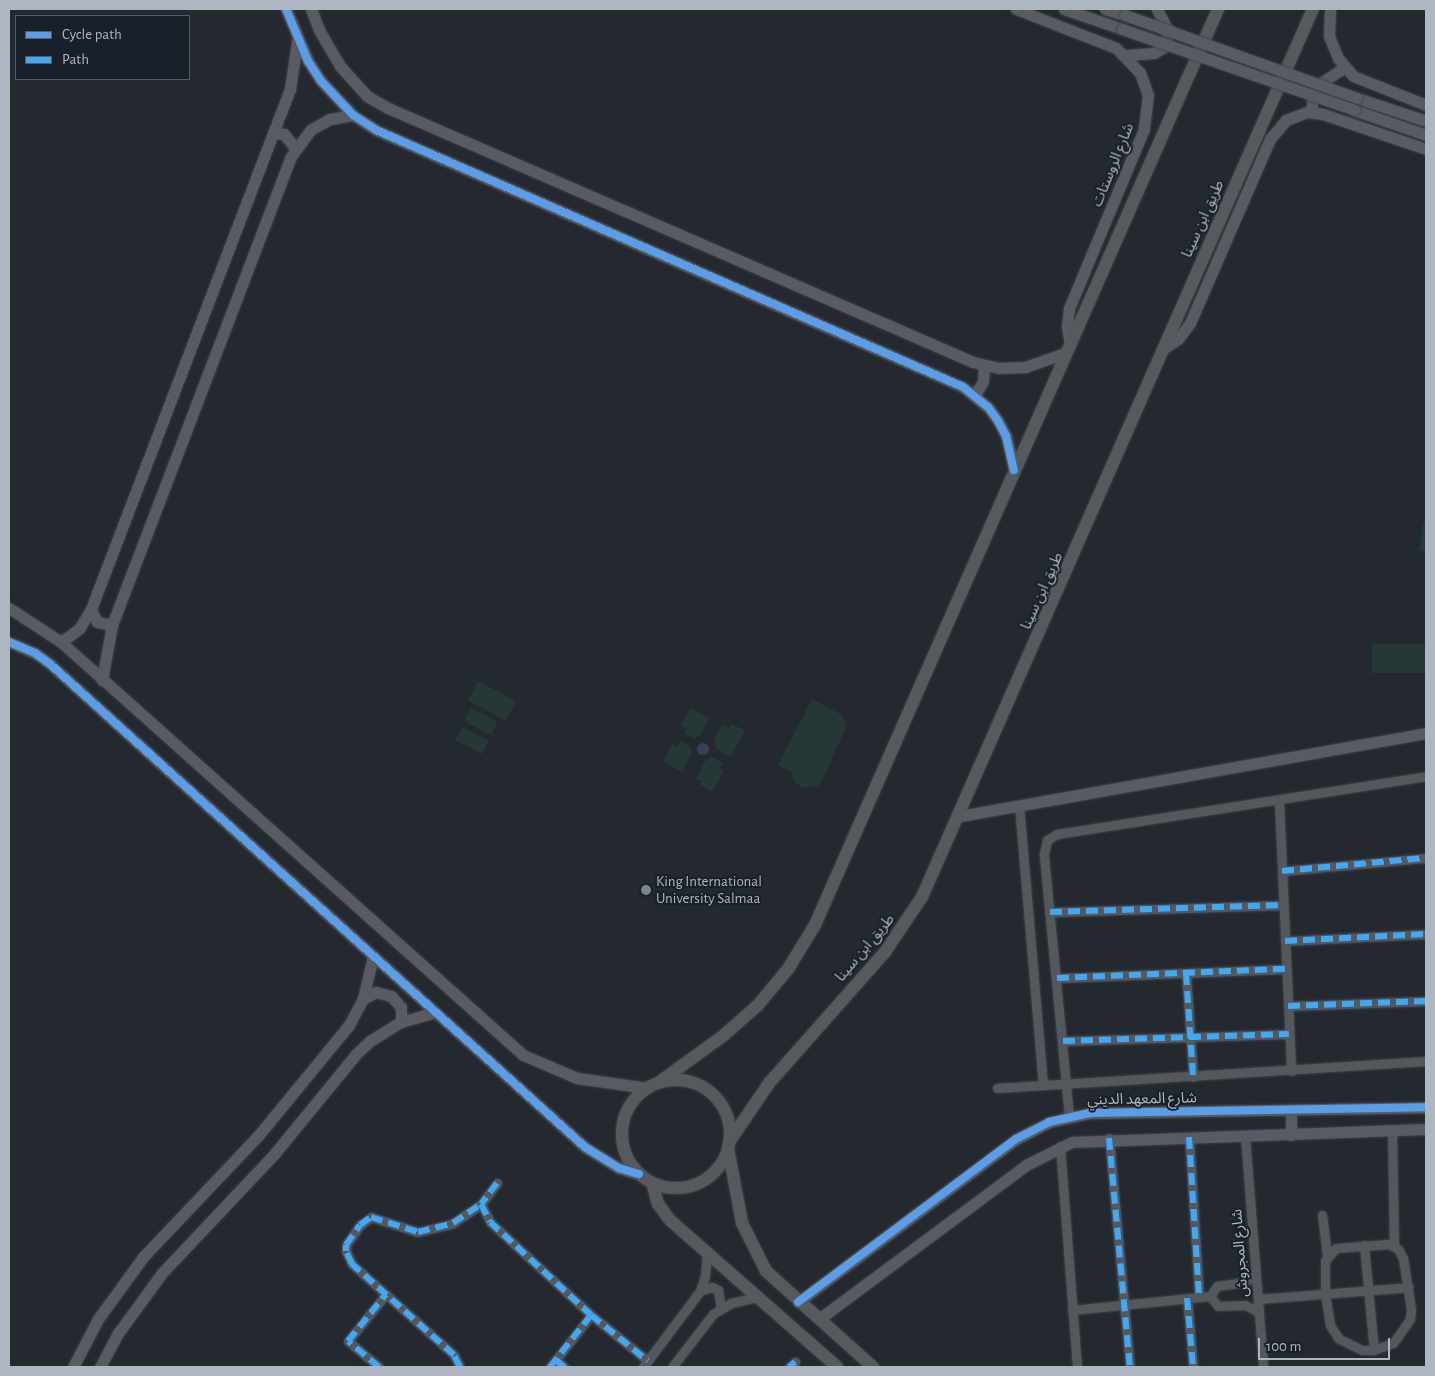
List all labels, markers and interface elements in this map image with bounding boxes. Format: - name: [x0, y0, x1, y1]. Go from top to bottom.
- legend: [15, 15, 190, 80]
- text: Cycle path: [62, 27, 122, 42]
- text: Path: [62, 52, 89, 67]
- street label: شارع الروستات: [1088, 121, 1138, 209]
- street label: طريق ابن سينا: [1178, 178, 1228, 260]
- street label: طريق ابن سينا: [1017, 550, 1067, 632]
- place label: King International University Salmaa: [656, 872, 762, 907]
- marker: King International University Salmaa: [640, 884, 652, 896]
- street label: طريق ابن سينا: [832, 911, 898, 985]
- street label: شارع المعهد الديني: [1087, 1089, 1197, 1109]
- street label: شارع المجروش: [1228, 1208, 1252, 1298]
- scale bar: [1260, 1328, 1392, 1360]
- text: 100 m: [1266, 1339, 1301, 1354]

